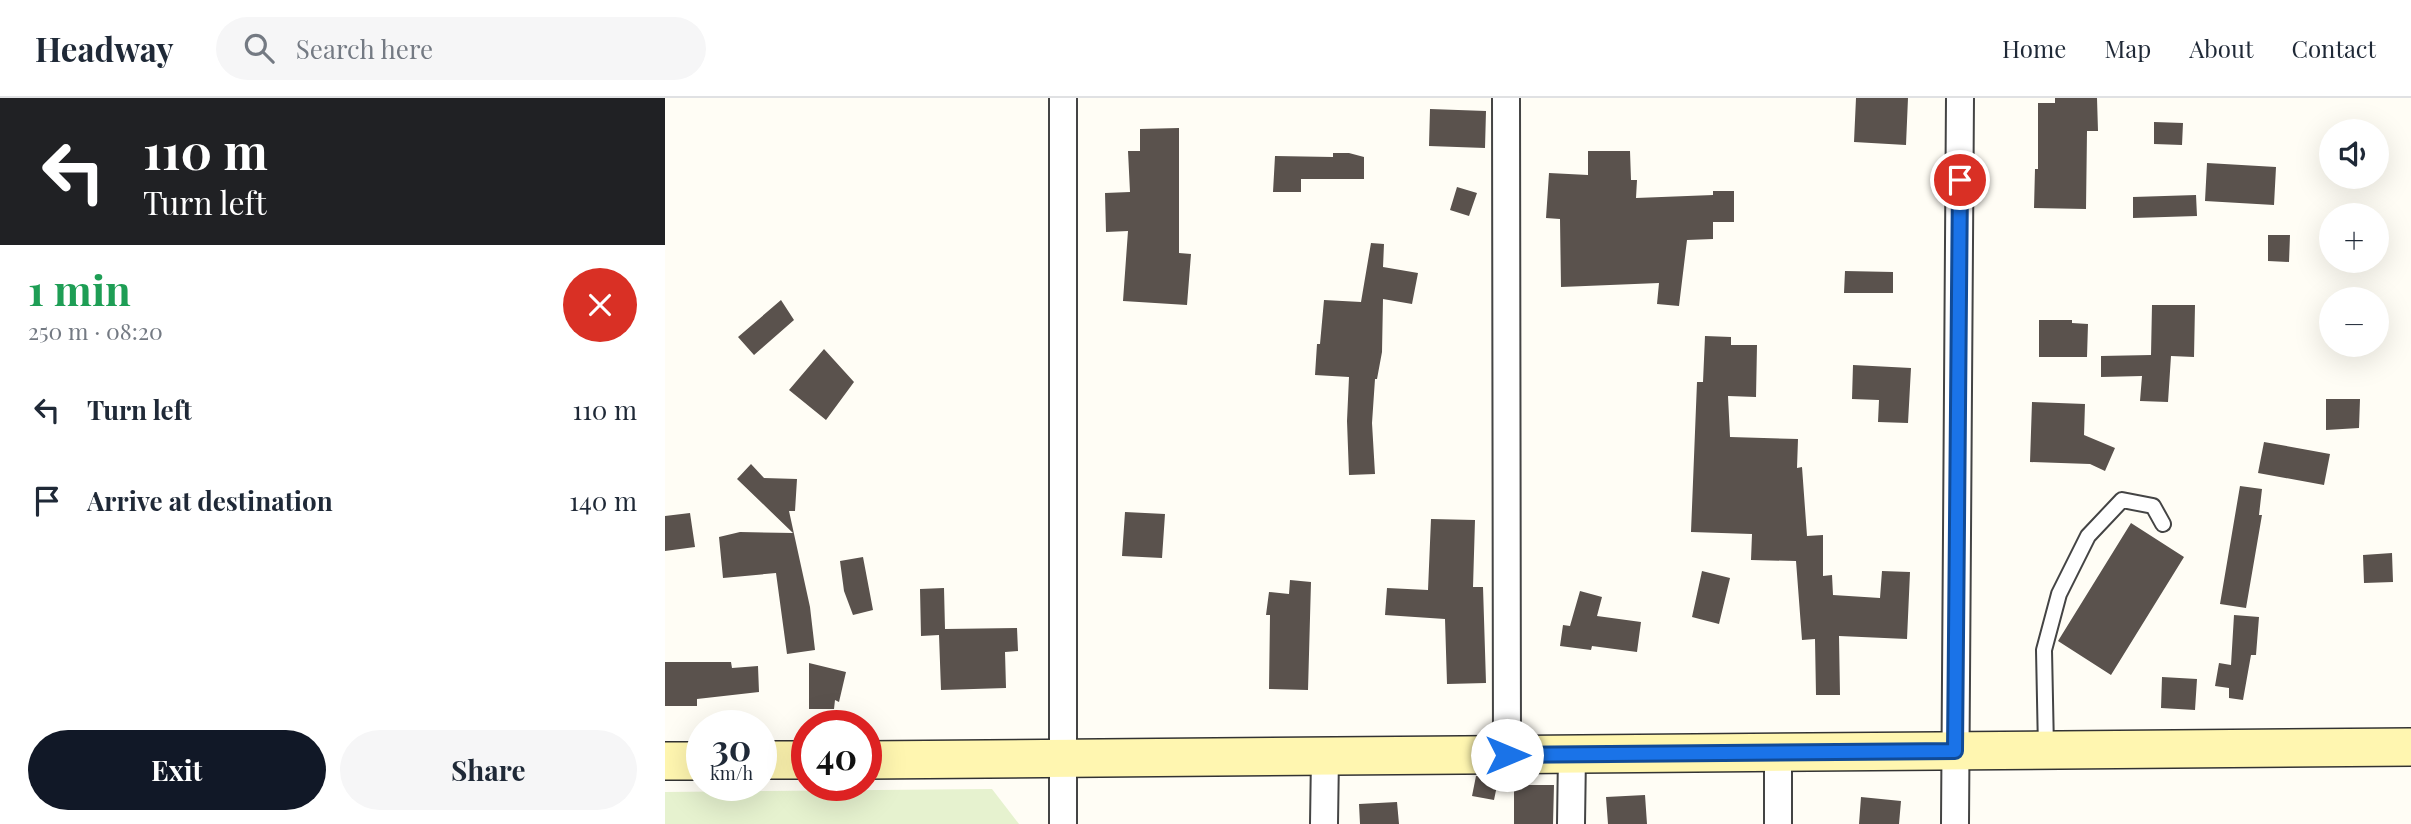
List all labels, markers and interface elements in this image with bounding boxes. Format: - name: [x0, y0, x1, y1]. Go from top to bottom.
- search box: [216, 17, 706, 80]
- text: Headway: [35, 26, 174, 70]
- icon: search: [240, 29, 278, 67]
- text: Search here: [296, 31, 433, 66]
- text: Home: [2002, 32, 2066, 64]
- text: Map: [2104, 32, 2151, 64]
- text: About: [2189, 32, 2253, 64]
- text: Contact: [2291, 32, 2376, 64]
- text: 110 m: [143, 117, 268, 182]
- map controls: [2319, 119, 2389, 357]
- button: sound: [2319, 119, 2389, 189]
- icon: left: [28, 126, 119, 217]
- pin: [1930, 150, 1990, 210]
- icon: arrive: [1941, 161, 1979, 199]
- text: Turn left: [143, 180, 267, 223]
- button: +: [2319, 203, 2389, 273]
- text: 1 min: [28, 261, 131, 317]
- button: close: [563, 268, 637, 342]
- button: −: [2319, 287, 2389, 357]
- text: 250 m · 08:20: [28, 315, 163, 346]
- icon: left: [28, 391, 66, 429]
- text: Turn left: [87, 392, 192, 427]
- text: 110 m: [573, 392, 637, 427]
- icon: arrive: [28, 482, 66, 520]
- text: Arrive at destination: [87, 483, 333, 518]
- text: 140 m: [569, 483, 637, 518]
- speed limit sign: 40: [791, 710, 882, 801]
- position arrow: [1470, 718, 1544, 792]
- text: 30: [712, 723, 751, 770]
- button: Exit: [28, 730, 326, 810]
- button: Share: [340, 730, 637, 810]
- text: km/h: [710, 761, 753, 785]

